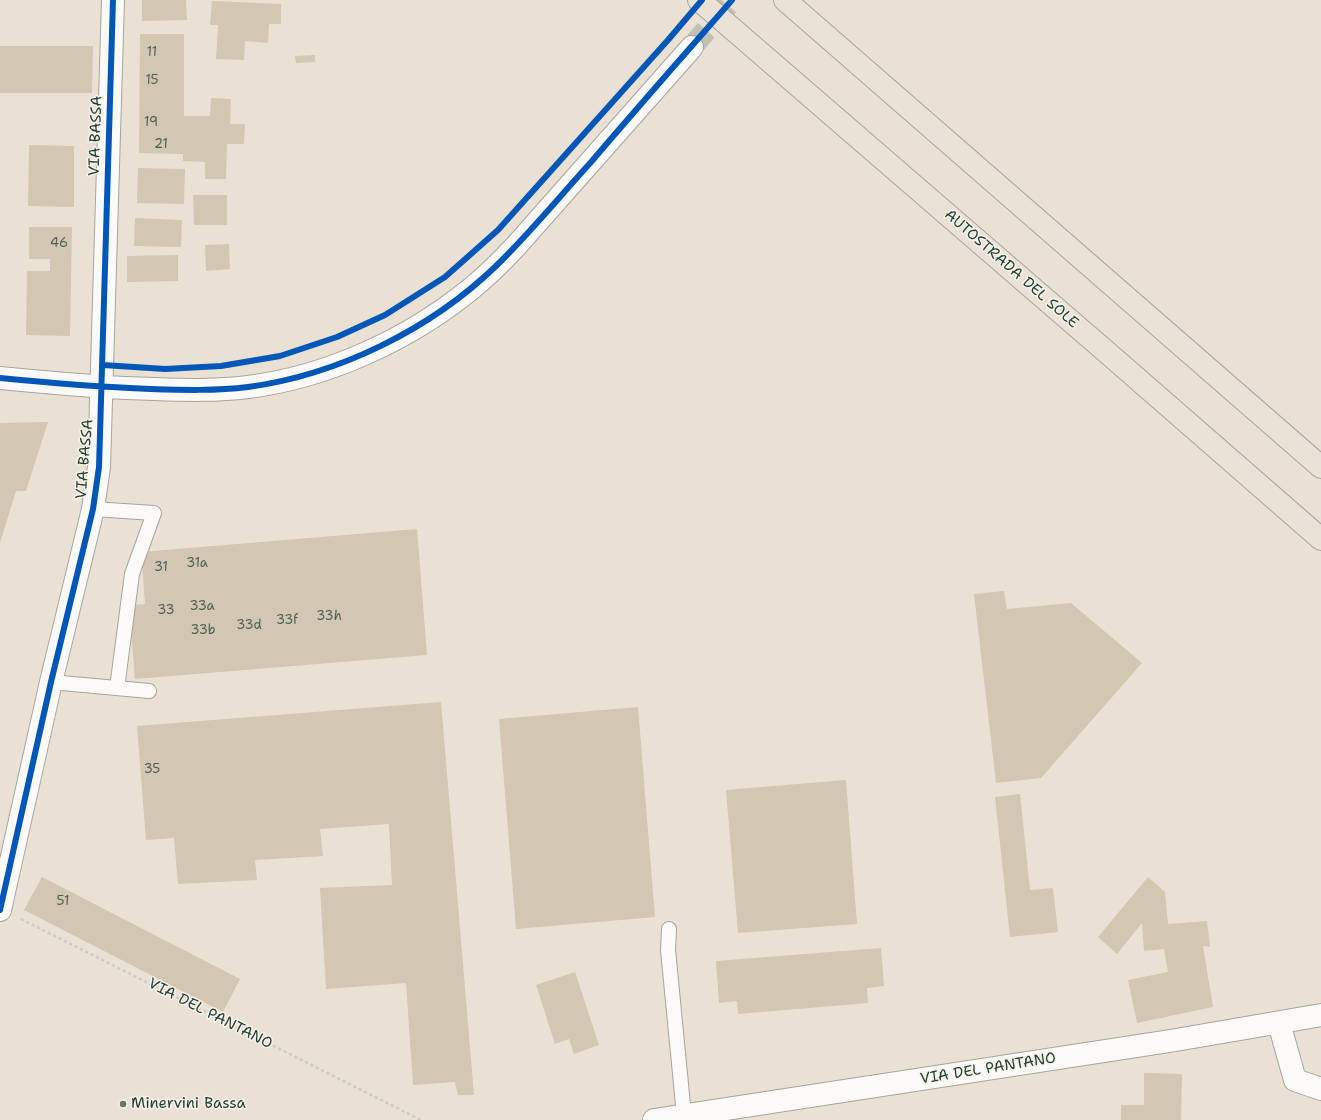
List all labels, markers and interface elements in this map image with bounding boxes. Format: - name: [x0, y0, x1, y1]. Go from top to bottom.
- house number: 11: [147, 45, 157, 61]
- house number: 15: [145, 73, 159, 89]
- street label: VIA BASSA: [86, 95, 106, 177]
- house number: 19: [144, 115, 158, 131]
- house number: 21: [154, 137, 168, 153]
- street label: AUTOSTRADA DEL SOLE: [940, 206, 1082, 332]
- house number: 46: [50, 236, 68, 252]
- street label: VIA BASSA: [73, 418, 97, 500]
- house number: 31a: [186, 556, 208, 572]
- house number: 31: [154, 560, 168, 576]
- house number: 33a: [189, 599, 215, 615]
- house number: 33: [157, 603, 175, 619]
- house number: 33h: [316, 609, 342, 625]
- house number: 33f: [276, 613, 298, 629]
- house number: 33d: [236, 618, 262, 634]
- house number: 33b: [191, 623, 215, 639]
- house number: 35: [144, 762, 160, 778]
- house number: 51: [57, 894, 69, 910]
- street label: VIA DEL PANTANO: [145, 975, 275, 1053]
- street label: VIA DEL PANTANO: [919, 1049, 1057, 1089]
- place label: Minervini Bassa: [131, 1095, 246, 1113]
- marker: Minervini Bassa: [118, 1099, 128, 1109]

